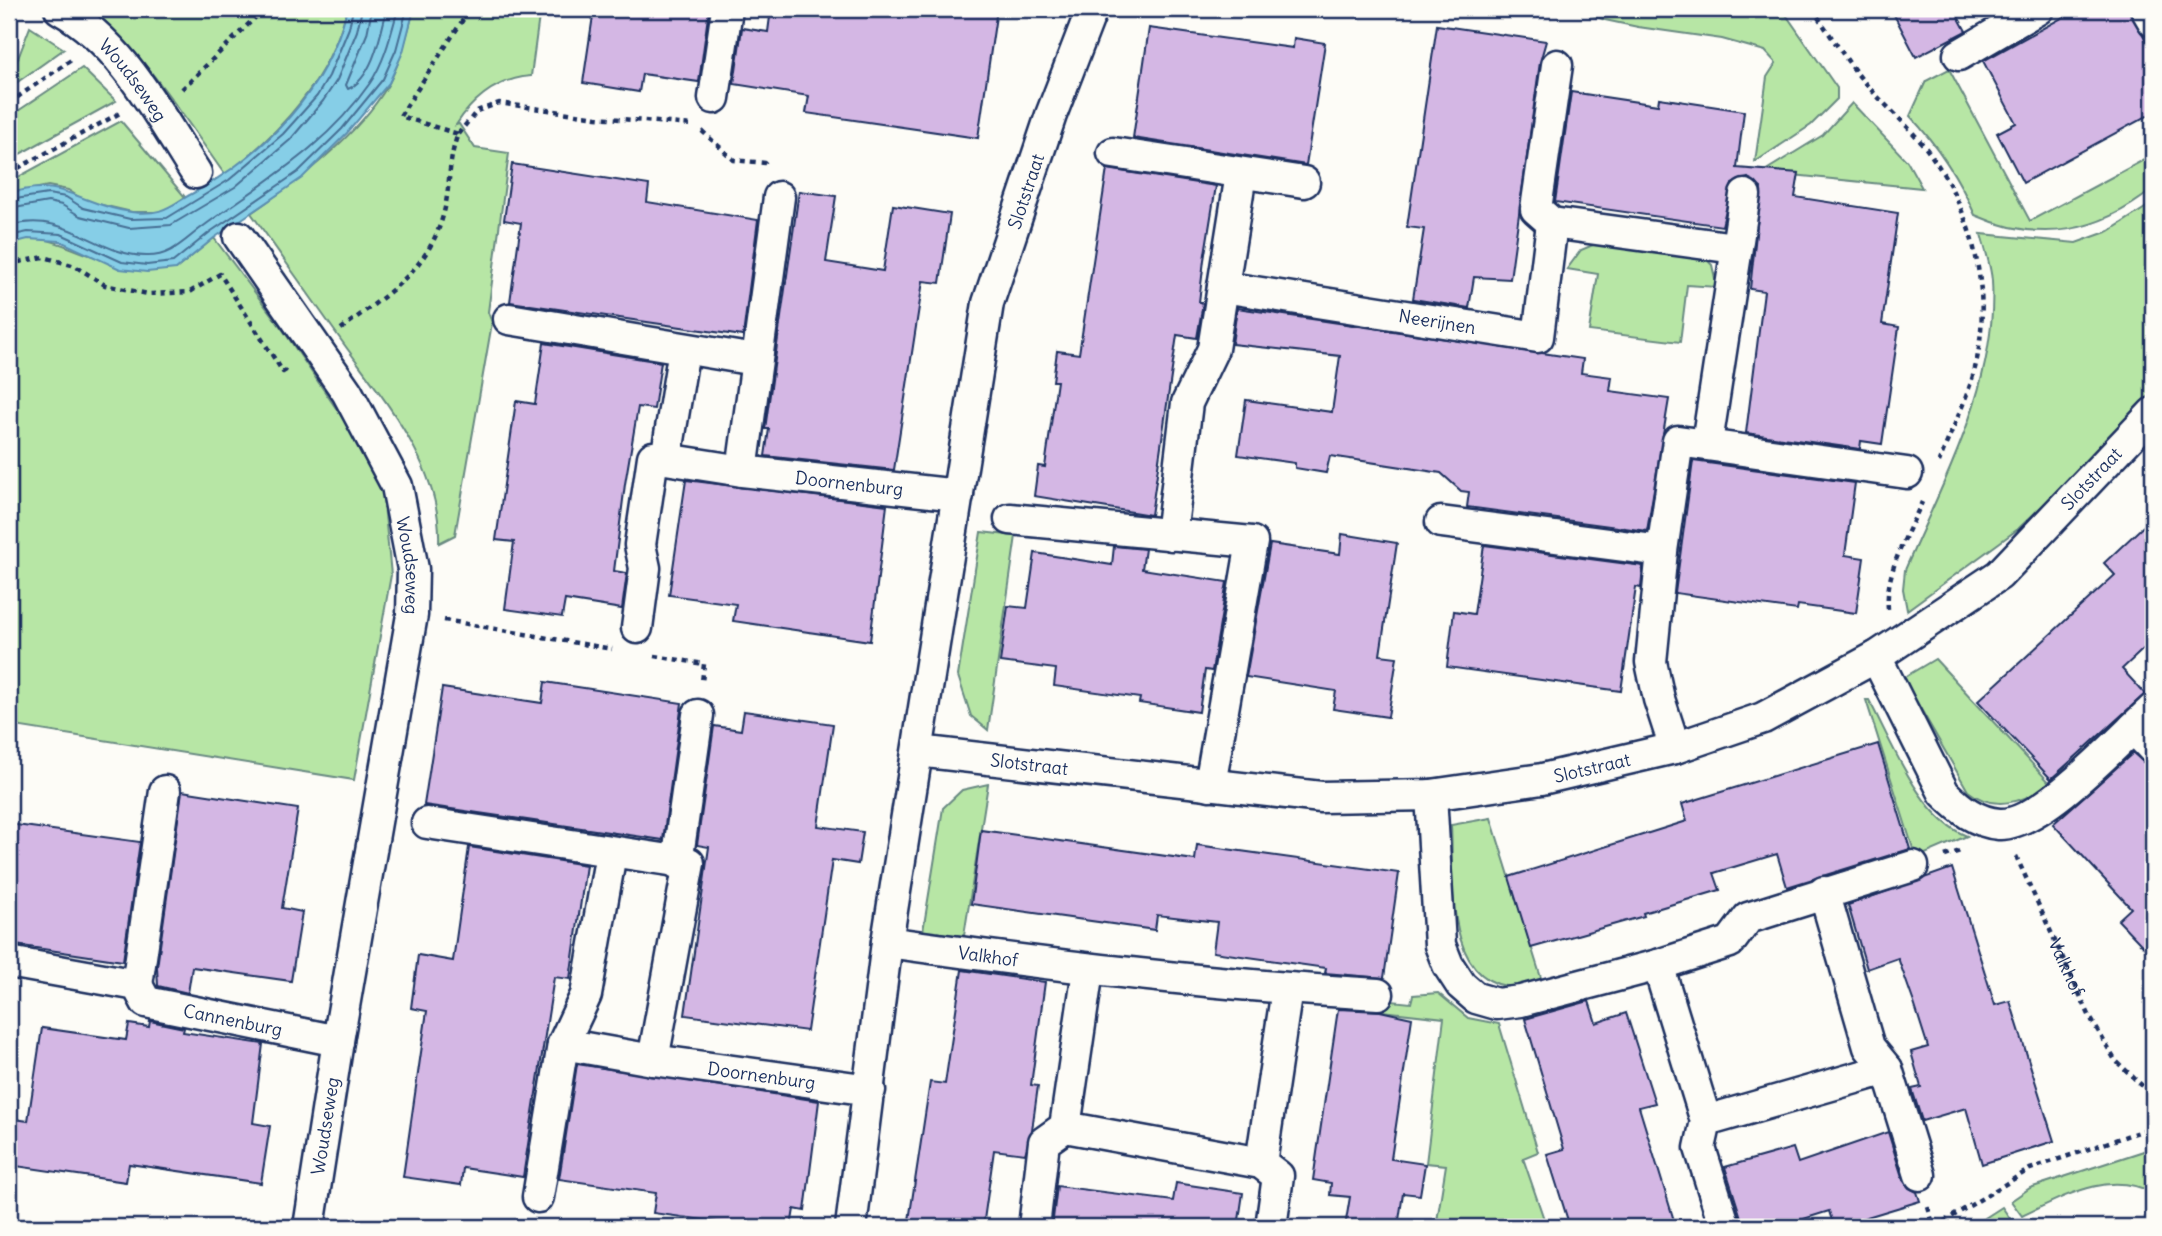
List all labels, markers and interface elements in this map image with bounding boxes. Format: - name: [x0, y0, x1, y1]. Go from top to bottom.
- street label: Woudseweg: [94, 33, 172, 126]
- street label: Slotstraat: [1002, 151, 1049, 232]
- street label: Neerijnen: [1397, 304, 1477, 338]
- street label: Slotstraat: [2056, 442, 2126, 515]
- street label: Doornenburg: [794, 465, 904, 500]
- street label: Woudseweg: [392, 515, 425, 615]
- street label: Slotstraat: [1551, 747, 1633, 787]
- street label: Slotstraat: [989, 748, 1069, 780]
- street label: Valkhof: [2044, 935, 2090, 1000]
- street label: Valkhof: [957, 940, 1021, 971]
- street label: Cannenburg: [181, 998, 285, 1041]
- street label: Doornenburg: [706, 1056, 817, 1094]
- street label: Woudseweg: [306, 1075, 344, 1177]

